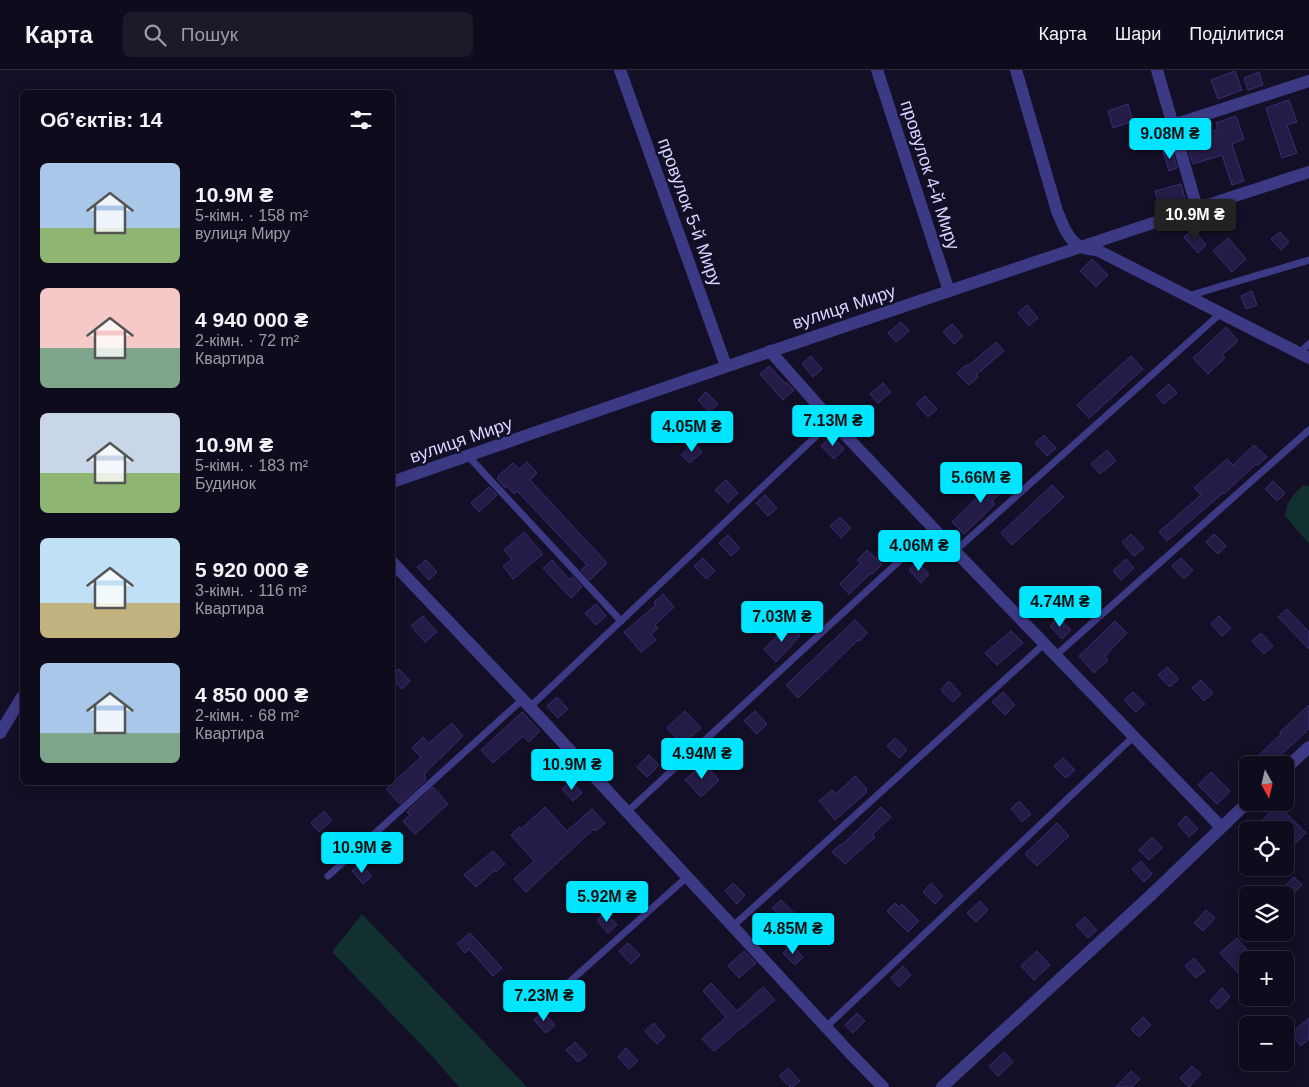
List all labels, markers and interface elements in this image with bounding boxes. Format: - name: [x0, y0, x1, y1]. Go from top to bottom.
- search box: [123, 12, 473, 57]
- text: Карта: [25, 21, 93, 48]
- icon: search: [141, 21, 169, 49]
- text: Пошук: [181, 24, 238, 45]
- text: Карта: [1039, 24, 1087, 44]
- text: Шари: [1115, 24, 1161, 44]
- text: Поділитися: [1189, 24, 1284, 44]
- street label: провулок 4-й Миру: [896, 98, 964, 252]
- icon: filters: [347, 106, 375, 134]
- text: Об’єктів: 14: [40, 108, 162, 131]
- pin: 9.08M ₴: [1124, 118, 1216, 160]
- text: 9.08M ₴: [1140, 125, 1200, 142]
- street label: провулок 5-й Миру: [654, 135, 726, 289]
- icon: home: [80, 183, 140, 243]
- text: 10.9M ₴: [195, 183, 273, 206]
- pin: 10.9M ₴: [1149, 198, 1241, 241]
- text: 10.9M ₴: [1165, 206, 1225, 223]
- text: 5-кімн. · 158 m²: [195, 207, 308, 224]
- text: вулиця Миру: [195, 225, 290, 242]
- street label: вулиця Миру: [790, 281, 898, 333]
- icon: home: [80, 308, 140, 368]
- text: 4 940 000 ₴: [195, 308, 308, 331]
- text: 2-кімн. · 72 m²: [195, 332, 299, 349]
- text: Квартира: [195, 350, 264, 367]
- pin: 7.13M ₴: [787, 404, 879, 447]
- pin: 4.05M ₴: [646, 410, 738, 453]
- text: 7.13M ₴: [803, 412, 863, 429]
- street label: вулиця Миру: [407, 413, 515, 467]
- text: 4.05M ₴: [662, 418, 722, 435]
- icon: home: [80, 433, 140, 493]
- text: 10.9M ₴: [195, 433, 273, 456]
- text: 5-кімн. · 183 m²: [195, 457, 308, 474]
- pin: 5.66M ₴: [935, 462, 1027, 504]
- text: 5.66M ₴: [951, 469, 1011, 486]
- text: Будинок: [195, 475, 256, 492]
- pin: 4.06M ₴: [873, 530, 965, 572]
- text: 4.06M ₴: [889, 537, 949, 554]
- icon: home: [80, 558, 140, 618]
- text: 5 920 000 ₴: [195, 558, 308, 581]
- text: 3-кімн. · 116 m²: [195, 582, 307, 599]
- pin: 4.74M ₴: [1014, 586, 1106, 628]
- text: 4.74M ₴: [1030, 593, 1090, 610]
- text: Квартира: [195, 600, 264, 617]
- pin: 7.03M ₴: [736, 600, 828, 643]
- text: 7.03M ₴: [752, 608, 812, 625]
- icon: home: [80, 683, 140, 743]
- text: 4 850 000 ₴: [195, 683, 308, 706]
- text: 2-кімн. · 68 m²: [195, 707, 299, 724]
- text: Квартира: [195, 725, 264, 742]
- pin: 4.94M ₴: [656, 738, 748, 780]
- text: 4.94M ₴: [672, 745, 732, 762]
- pin: 10.9M ₴: [526, 748, 618, 791]
- text: 10.9M ₴: [542, 756, 602, 773]
- north arrow: [1239, 756, 1294, 811]
- map controls: [1239, 756, 1294, 1071]
- button: locate: [1239, 821, 1294, 876]
- pin: 10.9M ₴: [316, 832, 408, 874]
- text: 10.9M ₴: [332, 839, 392, 856]
- pin: 5.92M ₴: [561, 880, 653, 923]
- button: layers: [1239, 886, 1294, 941]
- text: 5.92M ₴: [577, 888, 637, 905]
- pin: 4.85M ₴: [747, 912, 839, 955]
- text: 4.85M ₴: [763, 920, 823, 937]
- button: +: [1239, 951, 1294, 1006]
- pin: 7.23M ₴: [498, 980, 590, 1022]
- text: 7.23M ₴: [514, 987, 574, 1004]
- button: −: [1239, 1016, 1294, 1071]

